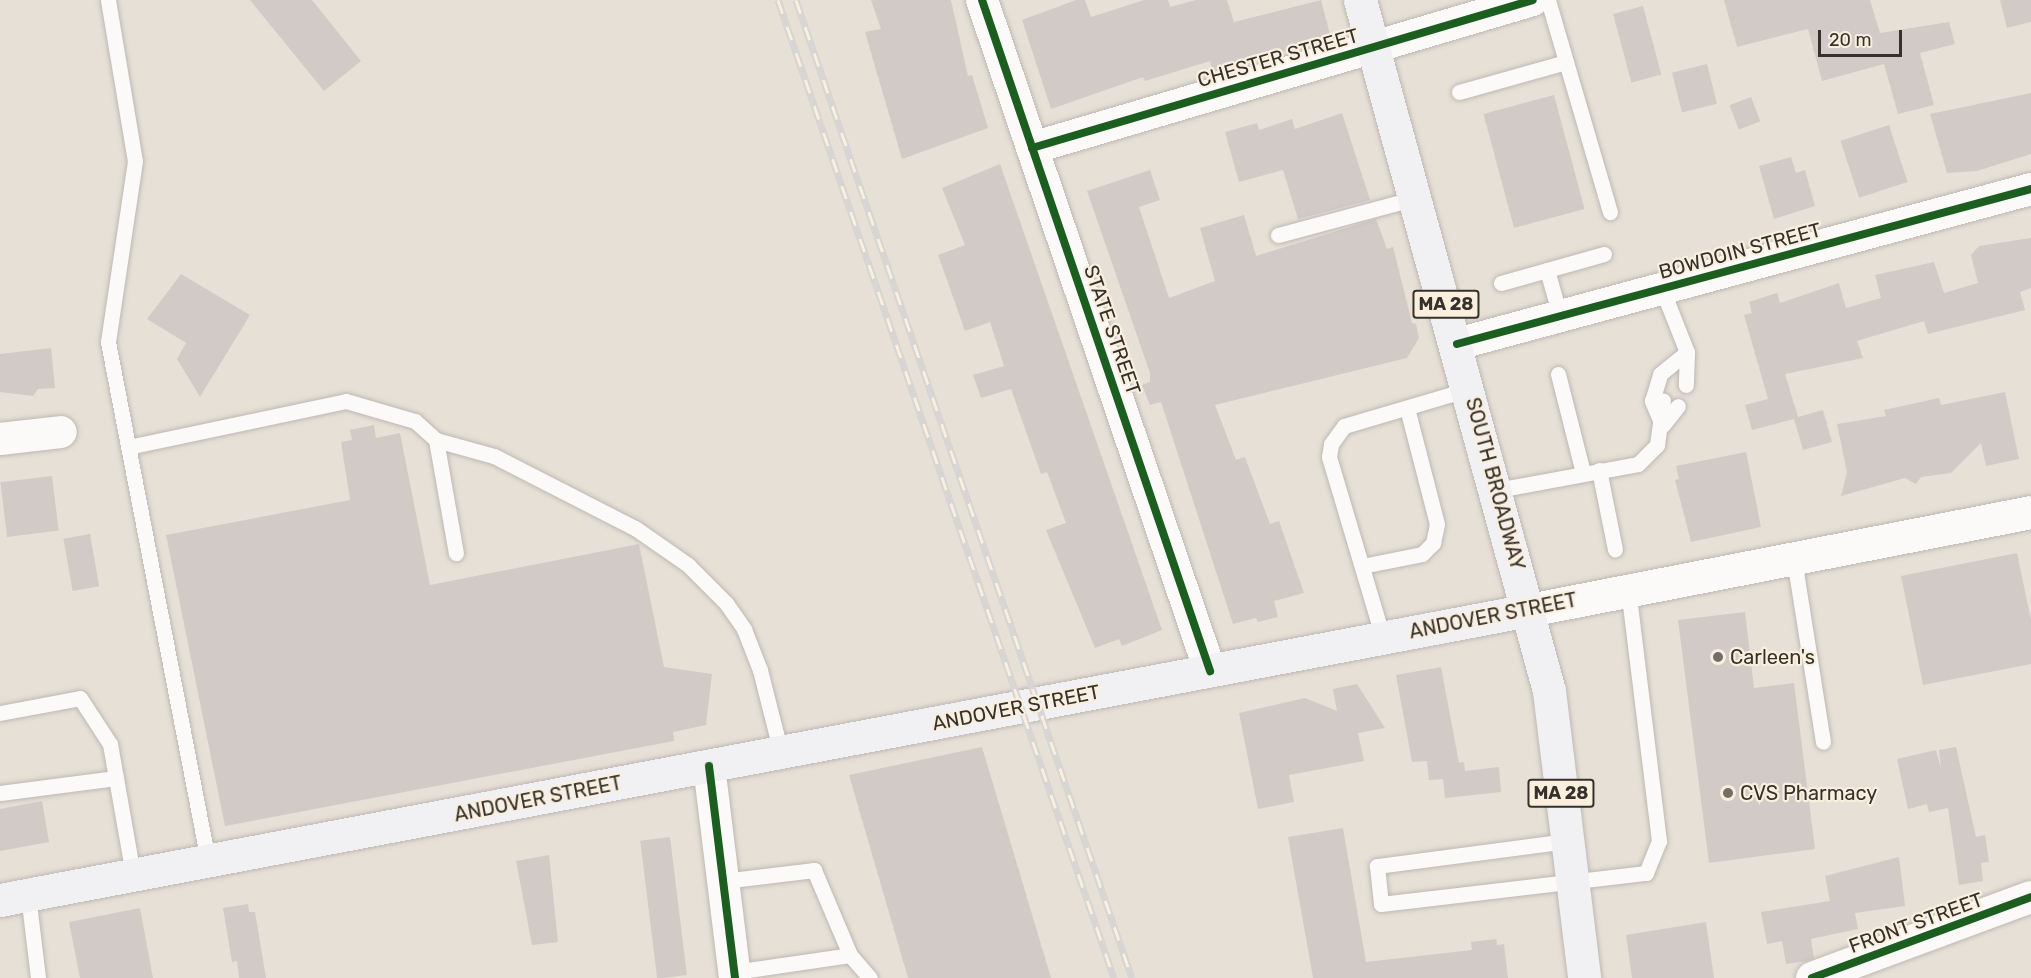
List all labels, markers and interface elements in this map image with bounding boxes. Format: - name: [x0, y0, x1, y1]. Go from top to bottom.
- scale bar: [1821, 18, 1905, 56]
- street label: CHESTER STREET: [1195, 24, 1361, 92]
- text: 20 m: [1829, 29, 1871, 51]
- street label: BOWDOIN STREET: [1656, 218, 1824, 284]
- street label: STATE STREET: [1079, 262, 1145, 398]
- road number: MA 28: [1412, 289, 1480, 319]
- street label: SOUTH BROADWAY: [1460, 395, 1530, 573]
- street label: ANDOVER STREET: [1407, 588, 1579, 644]
- place label: Carleen's: [1730, 645, 1815, 669]
- marker: Carleen's: [1711, 650, 1725, 664]
- street label: ANDOVER STREET: [930, 680, 1102, 736]
- street label: ANDOVER STREET: [452, 771, 624, 827]
- road number: MA 28: [1526, 778, 1596, 808]
- place label: CVS Pharmacy: [1740, 781, 1877, 805]
- marker: CVS Pharmacy: [1721, 786, 1735, 800]
- street label: FRONT STREET: [1845, 888, 1987, 958]

